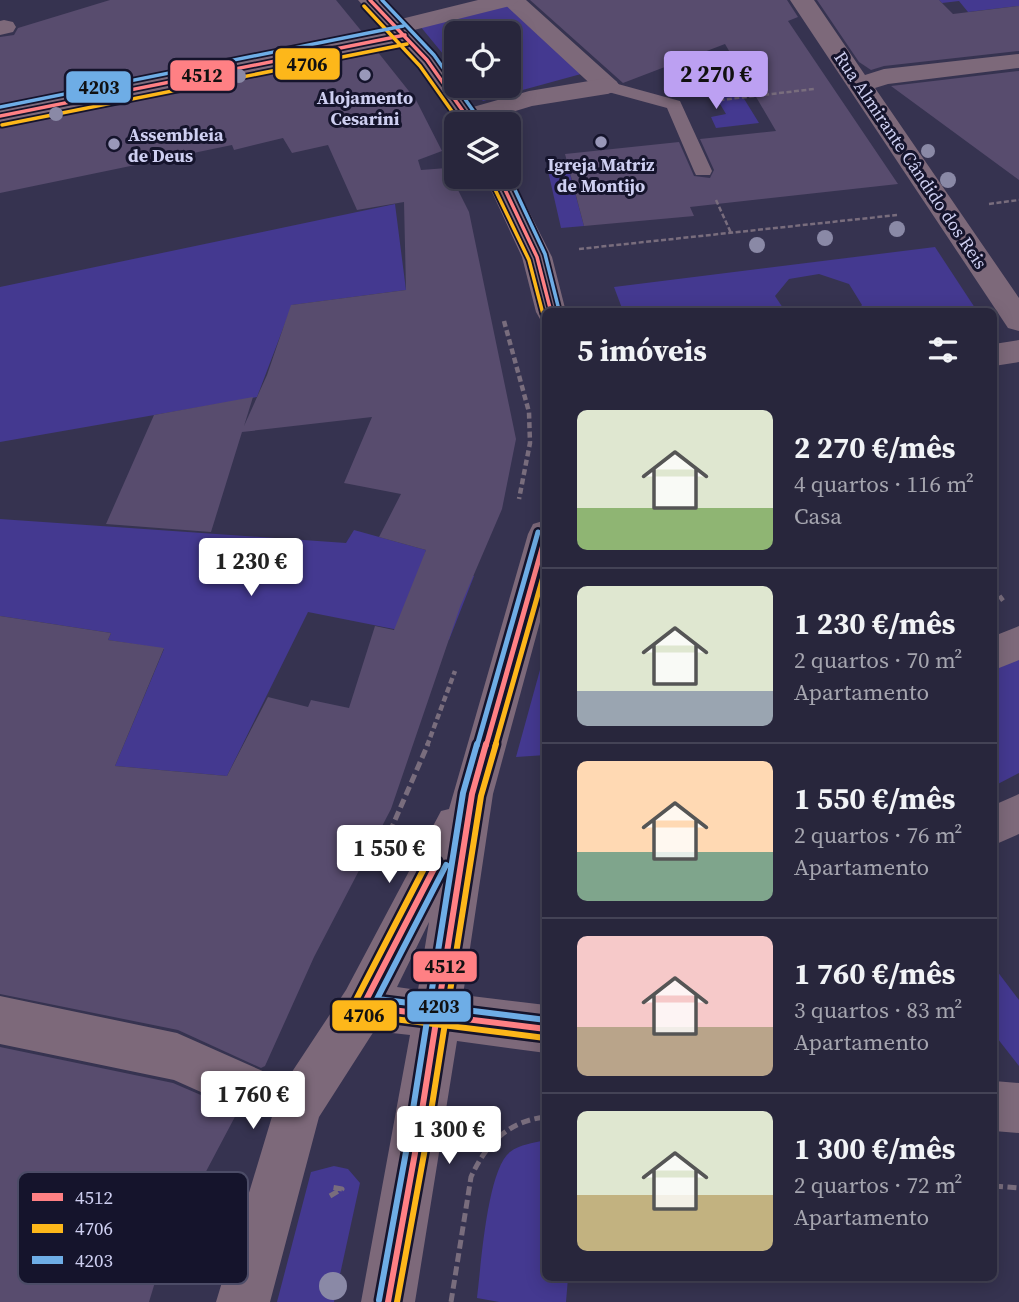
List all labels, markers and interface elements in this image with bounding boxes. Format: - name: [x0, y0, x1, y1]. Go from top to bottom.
- map controls: [444, 21, 521, 189]
- button: locate: [444, 21, 521, 98]
- street label: Rua Almirante Cândido dos Reis: [829, 46, 994, 274]
- line badge: 4706: [274, 47, 341, 81]
- text: 4706: [286, 51, 328, 77]
- pin: 2 270 €: [651, 52, 781, 111]
- text: 2 270 €: [680, 58, 752, 90]
- line badge: 4512: [169, 59, 236, 92]
- text: 4512: [181, 62, 223, 88]
- marker: Alojamento Cesarini: [357, 67, 373, 83]
- line badge: 4203: [65, 70, 132, 104]
- text: 4203: [78, 74, 120, 100]
- place label: Alojamento Cesarini: [317, 85, 413, 131]
- button: layers: [444, 112, 521, 189]
- place label: Assembleia de Deus: [128, 122, 224, 168]
- marker: Igreja Matriz de Montijo: [593, 134, 609, 150]
- marker: Assembleia de Deus: [106, 136, 122, 152]
- place label: Igreja Matriz de Montijo: [548, 152, 655, 198]
- text: 5 imóveis: [577, 330, 707, 371]
- icon: filters: [924, 331, 962, 369]
- text: 2 270 €/mês: [794, 427, 955, 468]
- icon: home: [633, 438, 717, 522]
- text: 4 quartos · 116 m²: [794, 468, 974, 500]
- text: Casa: [794, 500, 842, 532]
- pin: 1 230 €: [186, 538, 316, 598]
- text: 1 230 €: [215, 545, 287, 577]
- text: 1 230 €/mês: [794, 603, 955, 644]
- icon: home: [633, 614, 717, 698]
- text: 2 quartos · 70 m²: [794, 644, 963, 676]
- text: Apartamento: [794, 676, 929, 708]
- text: 1 550 €/mês: [794, 778, 955, 819]
- icon: home: [633, 789, 717, 873]
- text: 2 quartos · 76 m²: [794, 819, 963, 851]
- pin: 1 550 €: [324, 826, 454, 885]
- text: 1 550 €: [353, 832, 425, 864]
- text: Apartamento: [794, 851, 929, 883]
- line badge: 4512: [412, 950, 478, 983]
- text: 4512: [424, 953, 466, 979]
- text: 1 760 €/mês: [794, 953, 955, 994]
- icon: home: [633, 964, 717, 1048]
- line badge: 4203: [406, 990, 472, 1023]
- text: 4203: [418, 993, 460, 1019]
- text: 3 quartos · 83 m²: [794, 994, 963, 1026]
- line badge: 4706: [331, 999, 398, 1032]
- text: 4706: [343, 1002, 385, 1028]
- text: Apartamento: [794, 1026, 929, 1058]
- pin: 1 760 €: [188, 1072, 318, 1131]
- text: 1 760 €: [217, 1078, 289, 1110]
- pin: 1 300 €: [384, 1106, 514, 1166]
- text: 1 300 €: [413, 1113, 485, 1145]
- text: 1 300 €/mês: [794, 1128, 955, 1169]
- icon: home: [633, 1139, 717, 1223]
- text: 2 quartos · 72 m²: [794, 1169, 963, 1201]
- legend: [18, 1172, 248, 1284]
- text: 4512: [75, 1184, 113, 1210]
- text: Apartamento: [794, 1201, 929, 1233]
- text: 4706: [75, 1215, 113, 1241]
- text: 4203: [75, 1247, 113, 1273]

